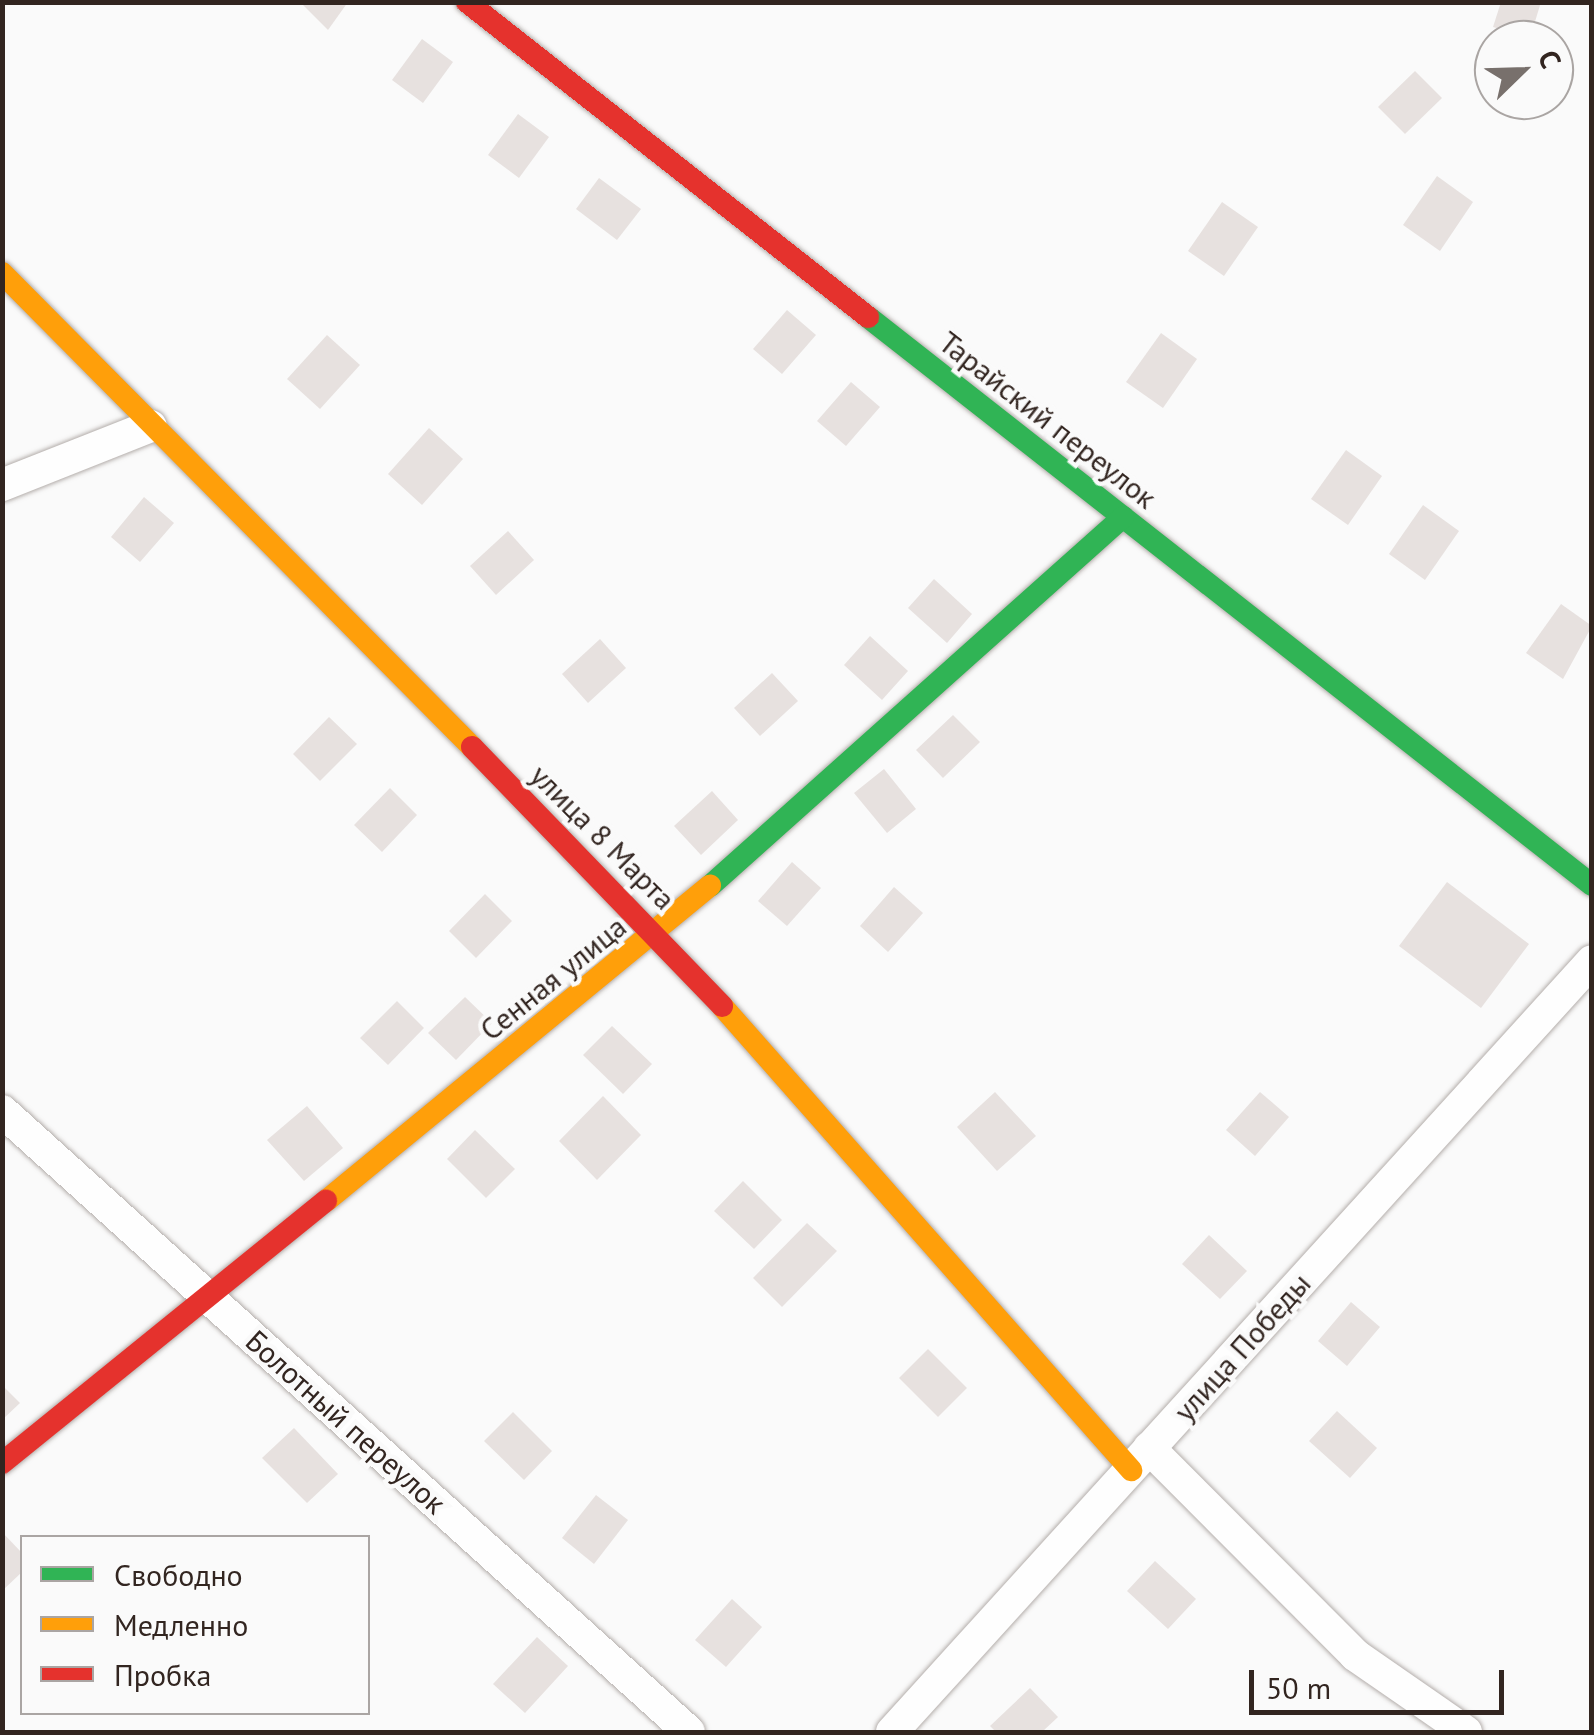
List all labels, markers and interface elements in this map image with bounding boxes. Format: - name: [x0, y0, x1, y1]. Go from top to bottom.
- north arrow: [1474, 20, 1574, 120]
- text: С: [1530, 44, 1570, 73]
- street label: Тарайский переулок: [932, 324, 1164, 516]
- street label: улица 8 Марта: [523, 757, 683, 917]
- street label: Сенная улица: [473, 908, 633, 1048]
- street label: улица Победы: [1166, 1266, 1318, 1428]
- street label: Болотный переулок: [239, 1323, 453, 1521]
- legend: [20, 1535, 370, 1715]
- text: Свободно: [114, 1555, 243, 1594]
- text: Медленно: [114, 1605, 248, 1644]
- scale bar: [1254, 1650, 1509, 1712]
- text: Пробка: [114, 1655, 211, 1694]
- text: 50 m: [1266, 1668, 1331, 1707]

